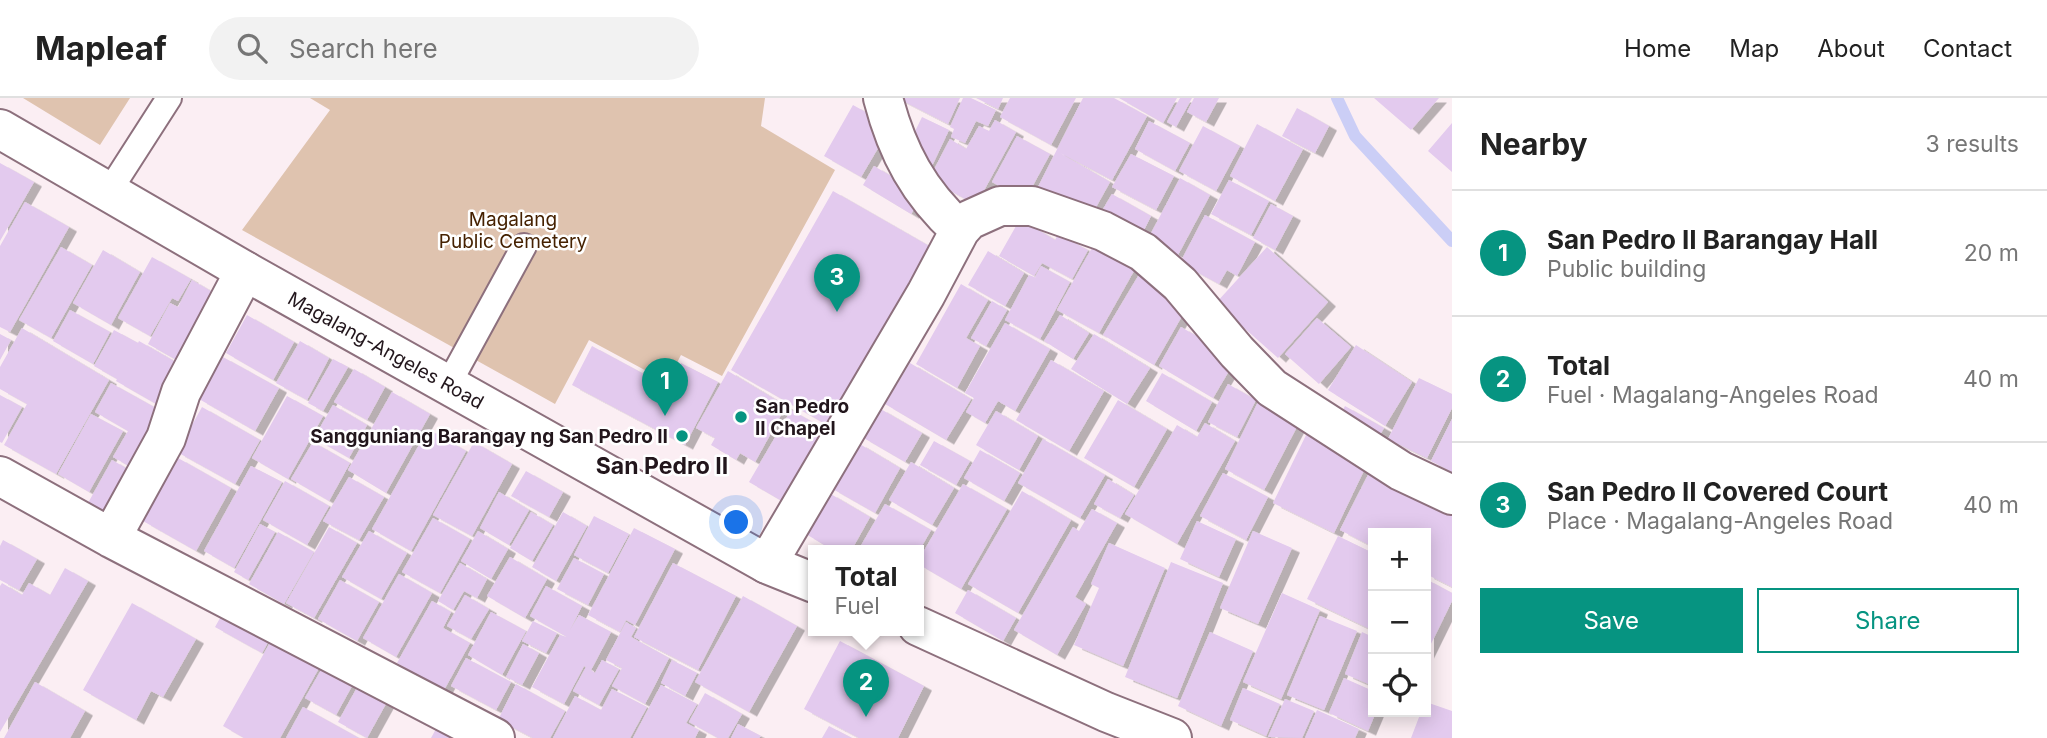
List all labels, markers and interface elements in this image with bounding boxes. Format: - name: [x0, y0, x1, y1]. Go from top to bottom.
- search box: [209, 17, 699, 80]
- text: Mapleaf: [35, 28, 167, 68]
- icon: search: [233, 29, 271, 67]
- text: Search here: [289, 33, 438, 64]
- text: Home: [1624, 34, 1691, 63]
- text: Map: [1729, 34, 1779, 63]
- text: About: [1817, 34, 1885, 63]
- text: Contact: [1923, 34, 2012, 63]
- text: Nearby: [1480, 126, 1588, 162]
- text: 3 results: [1926, 130, 2019, 158]
- park label: Magalang Public Cemetery: [439, 208, 587, 253]
- text: San Pedro Ⅱ Barangay Hall: [1547, 224, 1878, 255]
- text: 1: [1498, 239, 1508, 267]
- text: 20 m: [1964, 239, 2019, 267]
- pin: 3: [814, 254, 860, 312]
- text: Public building: [1547, 255, 1706, 283]
- street label: Magalang-Angeles Road: [284, 287, 488, 414]
- text: Total: [1547, 350, 1610, 381]
- pin: 1: [642, 358, 688, 416]
- text: 2: [1496, 365, 1510, 393]
- text: 40 m: [1963, 365, 2019, 393]
- text: Fuel · Magalang-Angeles Road: [1547, 381, 1879, 409]
- place label: San Pedro II Chapel: [755, 395, 849, 440]
- marker: San Pedro II Chapel: [733, 409, 749, 425]
- place label: Sangguniang Barangay ng San Pedro Ⅱ: [310, 425, 668, 448]
- marker: Sangguniang Barangay ng San Pedro Ⅱ: [674, 428, 690, 444]
- district label: San Pedro II: [596, 452, 728, 480]
- text: San Pedro Ⅱ Covered Court: [1547, 476, 1888, 507]
- text: 3: [1496, 491, 1510, 519]
- text: 40 m: [1963, 491, 2019, 519]
- your location: [719, 505, 753, 539]
- text: Place · Magalang-Angeles Road: [1547, 507, 1893, 535]
- map controls: [1368, 528, 1431, 717]
- button: +: [1368, 528, 1431, 591]
- popup: [808, 545, 924, 636]
- text: Total: [834, 561, 898, 592]
- button: Save: [1480, 588, 1743, 653]
- button: Share: [1757, 588, 2019, 653]
- button: −: [1368, 591, 1431, 654]
- text: Fuel: [834, 592, 880, 620]
- button: locate: [1368, 654, 1431, 717]
- pin: 2: [843, 659, 889, 717]

